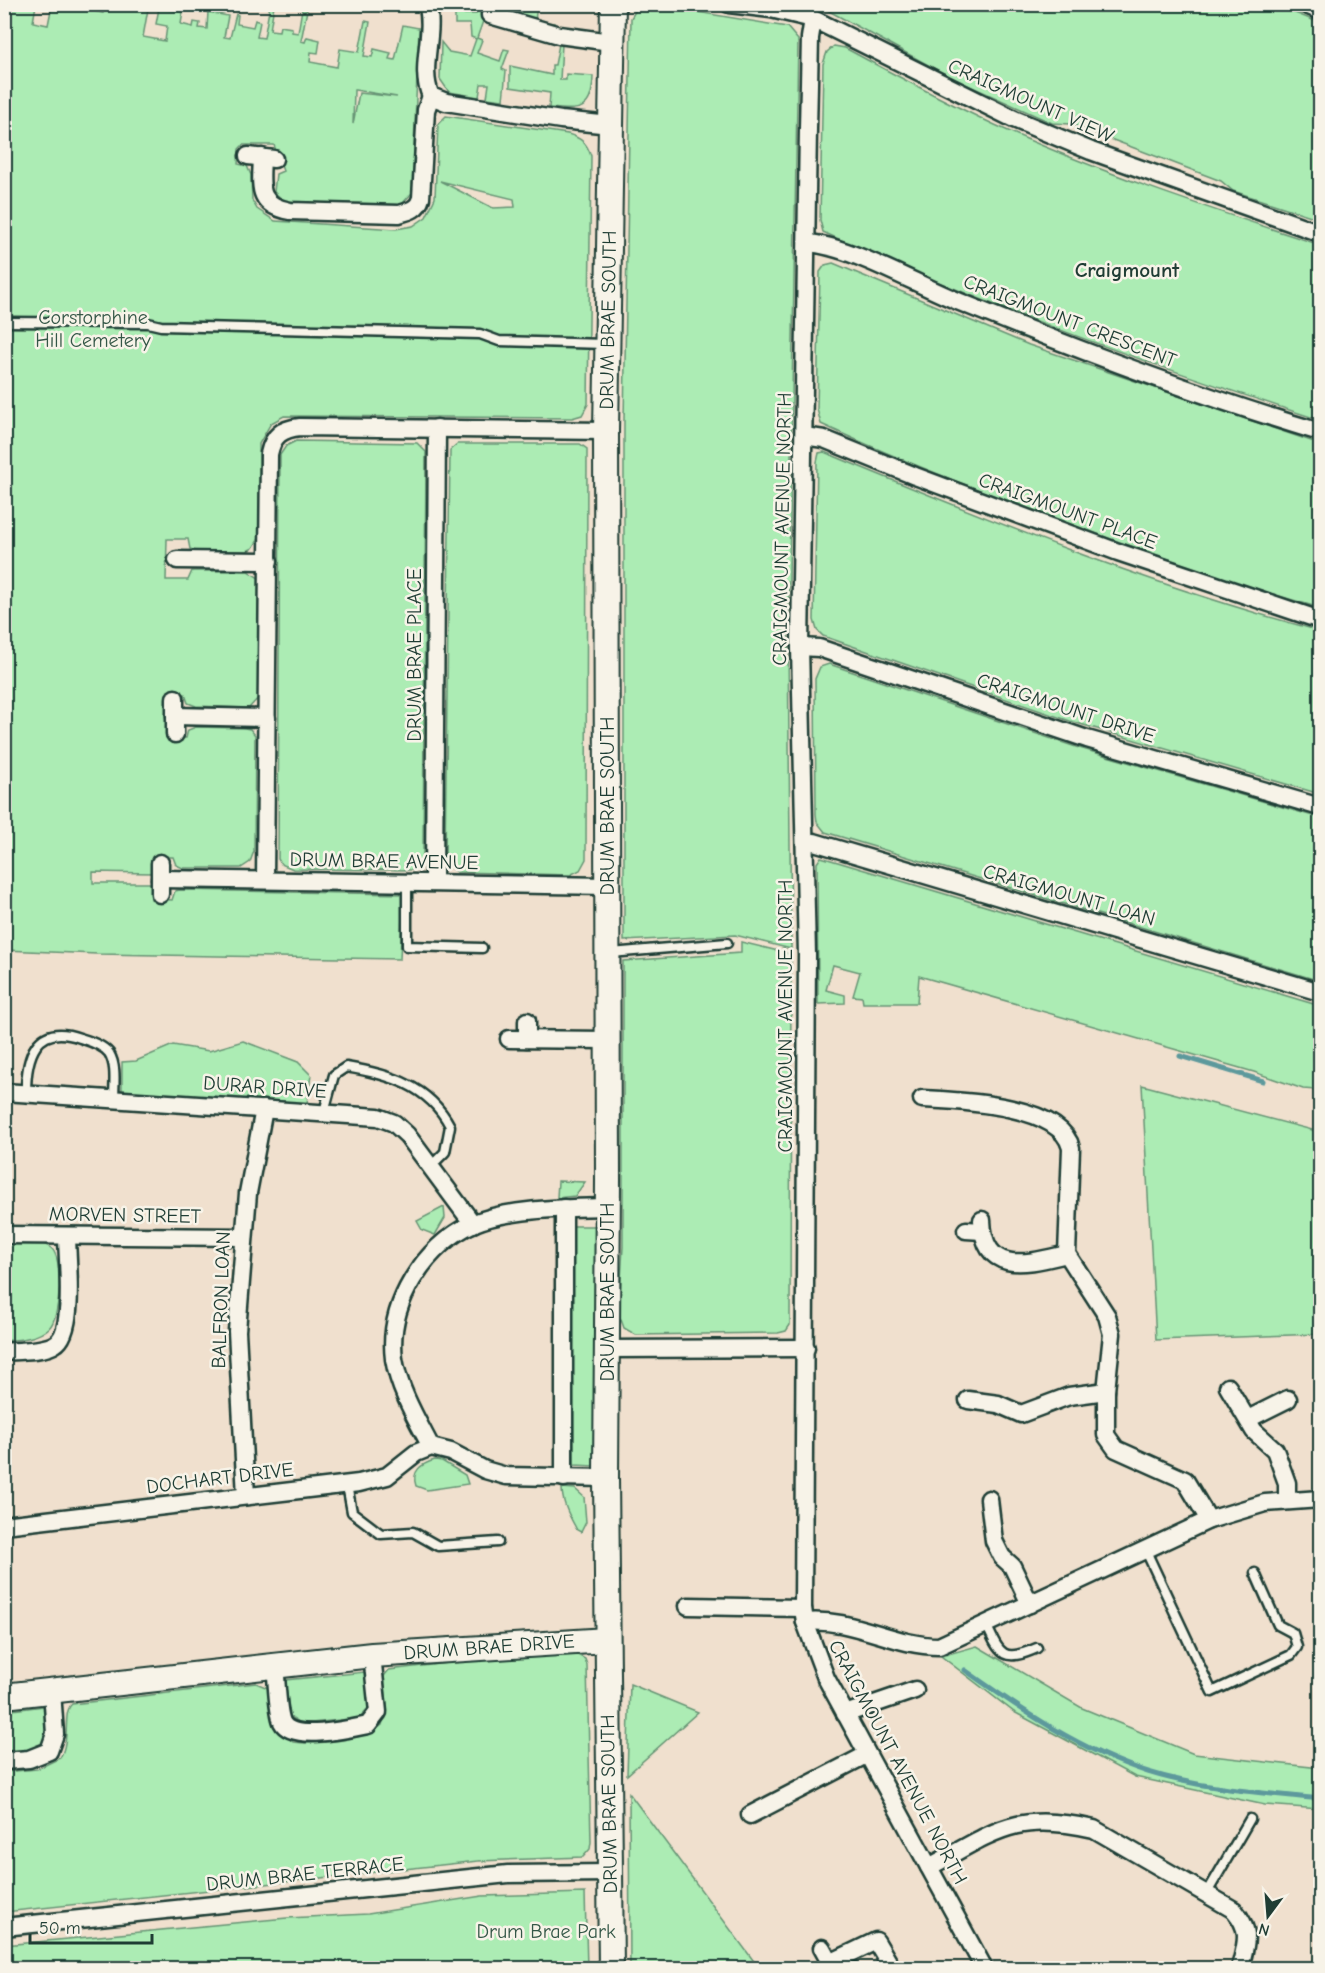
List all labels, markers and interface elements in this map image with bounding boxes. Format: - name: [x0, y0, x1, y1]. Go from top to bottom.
- street label: CRAIGMOUNT VIEW: [945, 54, 1118, 148]
- street label: DRUM BRAE SOUTH: [595, 230, 621, 410]
- district label: Craigmount: [1075, 258, 1180, 282]
- street label: CRAIGMOUNT CRESCENT: [960, 270, 1180, 372]
- park label: Corstorphine Hill Cemetery: [35, 306, 151, 352]
- street label: CRAIGMOUNT AVENUE NORTH: [768, 392, 796, 666]
- street label: CRAIGMOUNT PLACE: [976, 468, 1160, 554]
- street label: DRUM BRAE PLACE: [403, 568, 426, 742]
- street label: CRAIGMOUNT DRIVE: [974, 668, 1158, 748]
- street label: DRUM BRAE SOUTH: [596, 716, 619, 896]
- street label: DRUM BRAE AVENUE: [289, 848, 479, 874]
- street label: CRAIGMOUNT LOAN: [980, 859, 1158, 931]
- street label: CRAIGMOUNT AVENUE NORTH: [774, 879, 797, 1153]
- street label: DURAR DRIVE: [203, 1071, 327, 1103]
- street label: MORVEN STREET: [49, 1202, 202, 1228]
- street label: DRUM BRAE SOUTH: [596, 1202, 619, 1382]
- street label: BALFRON LOAN: [207, 1231, 235, 1369]
- street label: DOCHART DRIVE: [145, 1458, 295, 1498]
- street label: DRUM BRAE DRIVE: [403, 1630, 575, 1664]
- street label: CRAIGMOUNT AVENUE NORTH: [824, 1636, 972, 1888]
- street label: DRUM BRAE SOUTH: [596, 1714, 622, 1894]
- street label: DRUM BRAE TERRACE: [205, 1852, 405, 1896]
- north arrow: [1238, 1886, 1298, 1946]
- scale bar: [30, 1907, 152, 1945]
- text: 50 m: [39, 1918, 81, 1939]
- text: N: [1257, 1919, 1272, 1940]
- park label: Drum Brae Park: [476, 1920, 616, 1943]

